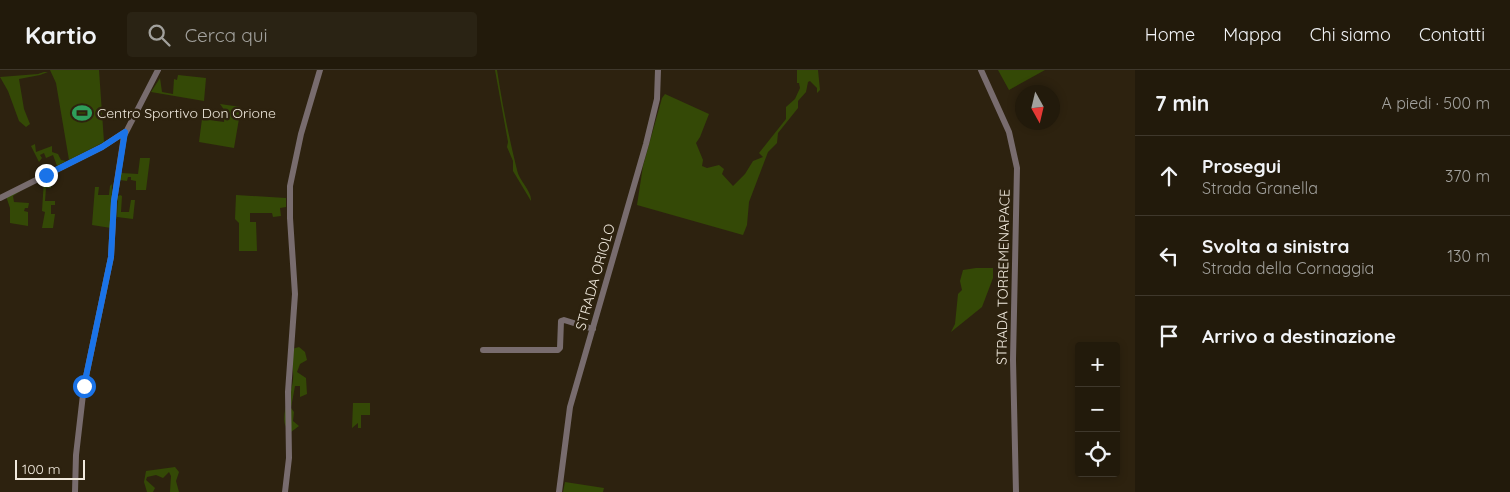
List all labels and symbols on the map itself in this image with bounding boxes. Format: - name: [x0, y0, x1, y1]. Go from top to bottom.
- north arrow: [1015, 85, 1060, 130]
- sports icon: Centro Sportivo Don Orione: [71, 102, 93, 124]
- place label: Centro Sportivo Don Orione: [97, 104, 276, 122]
- route end: [35, 164, 58, 187]
- street label: STRADA TORREMENAPACE: [992, 189, 1014, 365]
- street label: STRADA ORIOLO: [571, 221, 619, 332]
- route start: [73, 375, 96, 398]
- scale bar: [15, 457, 85, 480]

